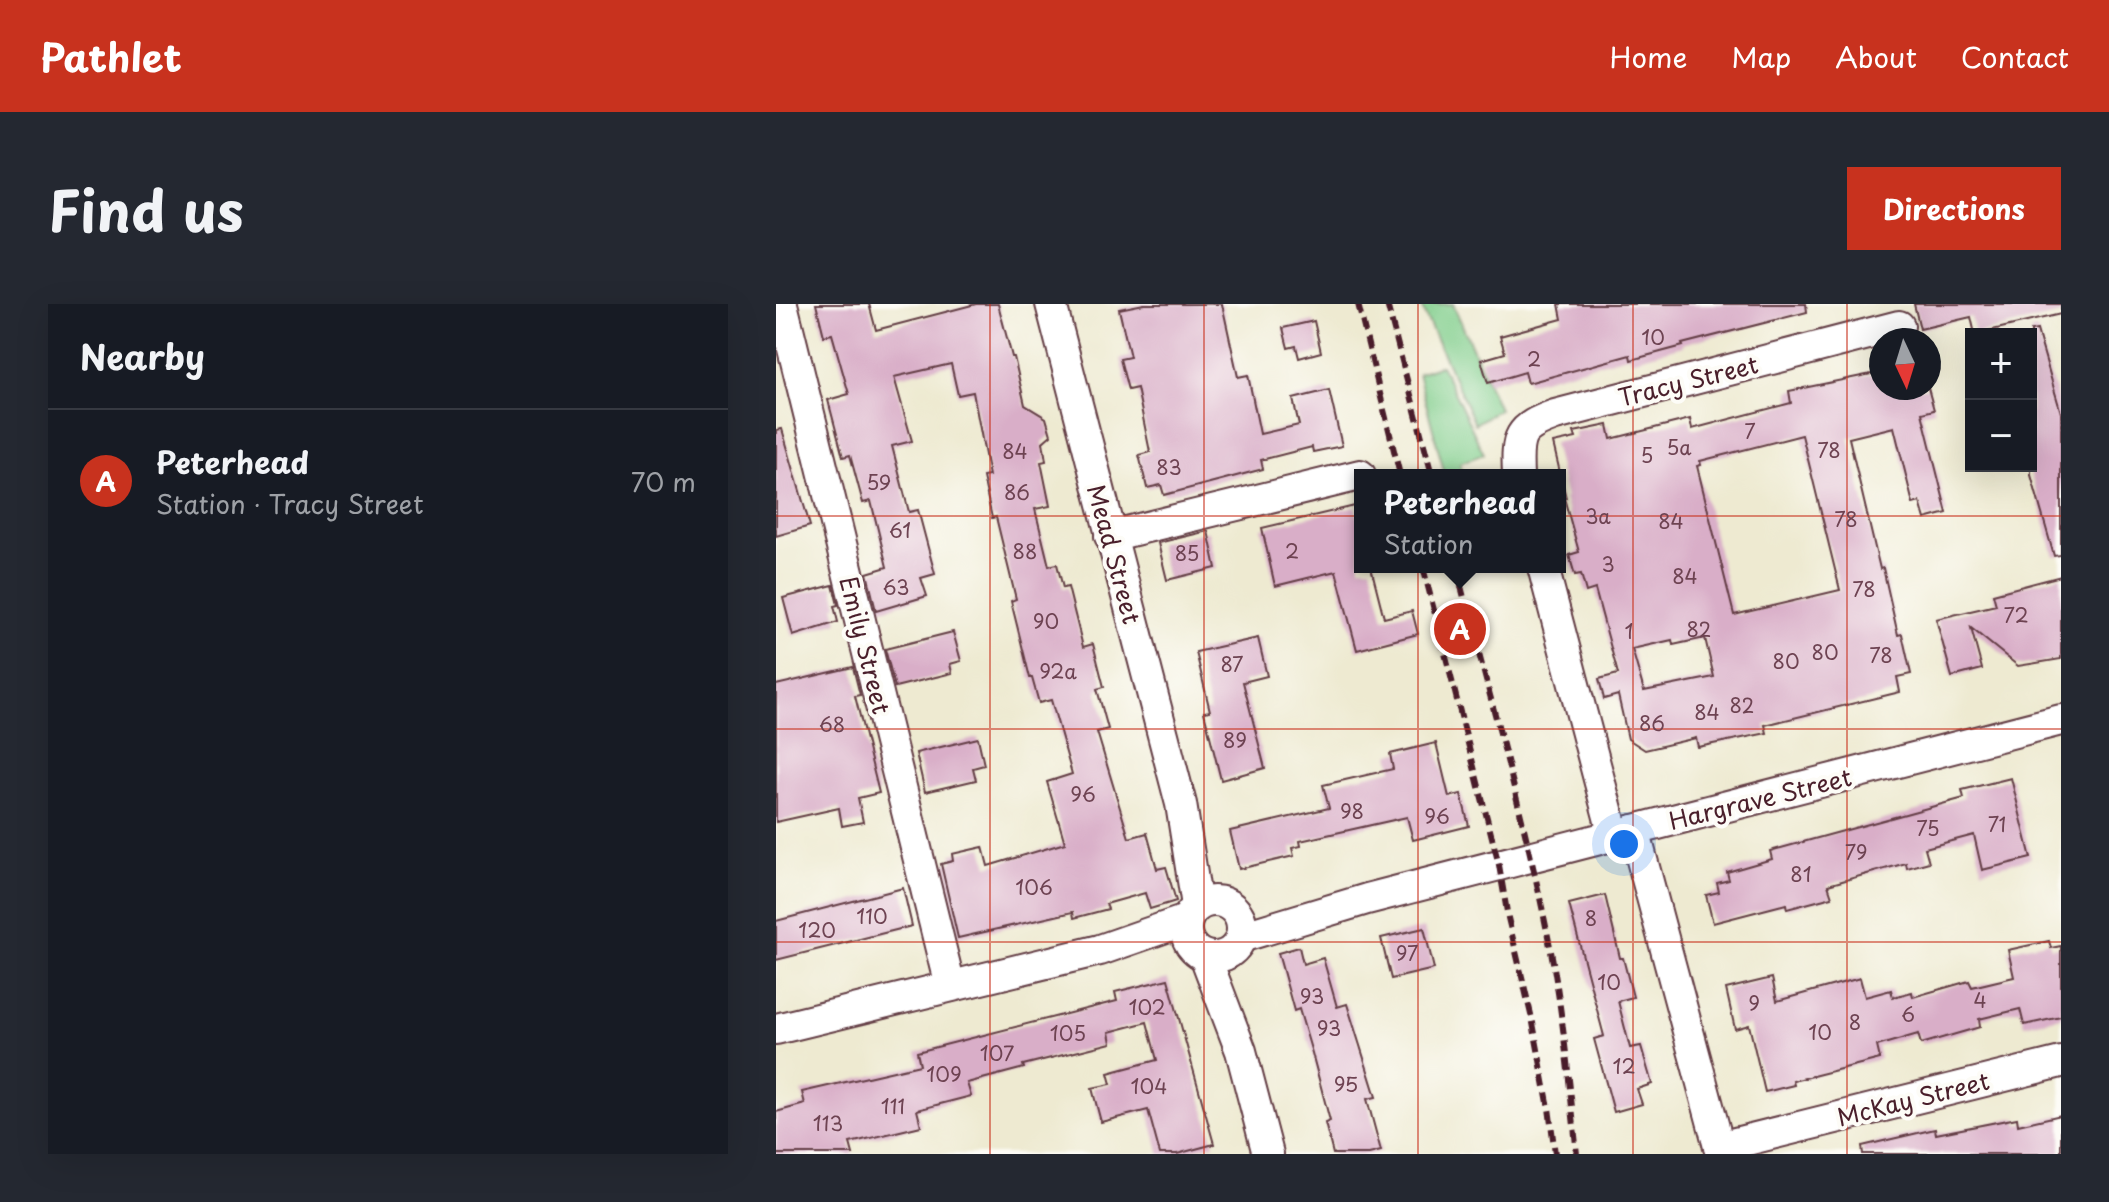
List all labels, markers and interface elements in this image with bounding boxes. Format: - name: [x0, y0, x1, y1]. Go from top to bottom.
- text: Pathlet: [40, 28, 182, 85]
- text: Home: [1609, 35, 1687, 78]
- text: Map: [1731, 35, 1791, 78]
- text: About: [1835, 35, 1917, 78]
- text: Contact: [1961, 35, 2069, 78]
- text: Find us: [48, 166, 244, 251]
- button: Directions: [1847, 167, 2061, 250]
- house number: 10: [1641, 322, 1665, 352]
- north arrow: [1869, 328, 1941, 400]
- map controls: [1965, 328, 2037, 472]
- button: +: [1965, 328, 2037, 400]
- text: Nearby: [80, 330, 205, 382]
- house number: 2: [1527, 344, 1541, 374]
- street label: Tracy Street: [1614, 345, 1762, 415]
- button: −: [1965, 400, 2037, 472]
- house number: 7: [1744, 416, 1756, 446]
- house number: 5a: [1666, 432, 1692, 462]
- house number: 78: [1817, 435, 1841, 465]
- house number: 84: [1002, 436, 1028, 466]
- text: Peterhead: [156, 439, 309, 484]
- house number: 5: [1641, 440, 1653, 470]
- house number: 83: [1156, 452, 1182, 482]
- text: A: [96, 462, 116, 501]
- text: 70 m: [631, 462, 696, 501]
- house number: 59: [867, 467, 891, 497]
- popup: [1354, 469, 1566, 573]
- house number: 86: [1004, 477, 1030, 507]
- text: Peterhead: [1383, 479, 1537, 524]
- street label: Mead Street: [1079, 480, 1151, 628]
- text: Station · Tracy Street: [156, 484, 424, 523]
- house number: 3a: [1585, 501, 1611, 531]
- house number: 78: [1834, 504, 1858, 534]
- house number: 84: [1658, 506, 1684, 536]
- house number: 61: [889, 515, 911, 545]
- text: Station: [1383, 524, 1473, 563]
- house number: 88: [1013, 536, 1037, 566]
- house number: 2: [1285, 536, 1299, 566]
- house number: 85: [1175, 538, 1199, 568]
- house number: 3: [1601, 549, 1615, 579]
- house number: 84: [1672, 561, 1698, 591]
- street label: Emily Street: [831, 572, 901, 718]
- house number: 63: [883, 572, 909, 602]
- house number: 78: [1852, 574, 1876, 604]
- pin: A: [1434, 599, 1486, 659]
- house number: 72: [2003, 600, 2029, 630]
- house number: 90: [1033, 606, 1059, 636]
- house number: 82: [1687, 614, 1711, 644]
- house number: 1: [1625, 616, 1633, 646]
- house number: 80: [1811, 637, 1839, 667]
- house number: 78: [1869, 640, 1893, 670]
- house number: 80: [1772, 646, 1800, 676]
- house number: 87: [1221, 649, 1243, 679]
- house number: 92a: [1039, 656, 1077, 686]
- house number: 82: [1730, 690, 1754, 720]
- house number: 84: [1694, 697, 1720, 727]
- house number: 86: [1639, 708, 1665, 738]
- house number: 68: [819, 709, 845, 739]
- house number: 89: [1223, 725, 1247, 755]
- street label: Hargrave Street: [1665, 758, 1855, 838]
- house number: 96: [1070, 779, 1096, 809]
- house number: 98: [1340, 796, 1364, 826]
- house number: 96: [1424, 801, 1450, 831]
- house number: 71: [1988, 809, 2006, 839]
- house number: 75: [1916, 813, 1940, 843]
- your location: [1604, 824, 1644, 864]
- house number: 79: [1845, 837, 1867, 867]
- house number: 81: [1790, 859, 1812, 889]
- house number: 106: [1015, 872, 1053, 902]
- house number: 110: [856, 901, 888, 931]
- house number: 8: [1585, 903, 1597, 933]
- house number: 120: [798, 915, 836, 945]
- house number: 97: [1396, 938, 1418, 968]
- house number: 10: [1597, 967, 1621, 997]
- house number: 93: [1300, 981, 1324, 1011]
- house number: 4: [1973, 985, 1987, 1015]
- house number: 9: [1748, 988, 1760, 1018]
- house number: 102: [1128, 992, 1166, 1022]
- house number: 6: [1901, 999, 1915, 1029]
- house number: 8: [1849, 1007, 1861, 1037]
- house number: 93: [1317, 1013, 1341, 1043]
- house number: 10: [1808, 1017, 1832, 1047]
- house number: 105: [1050, 1018, 1086, 1048]
- house number: 107: [980, 1038, 1014, 1068]
- house number: 12: [1612, 1051, 1636, 1081]
- house number: 109: [926, 1059, 962, 1089]
- street label: McKay Street: [1833, 1062, 1993, 1134]
- house number: 95: [1334, 1069, 1358, 1099]
- house number: 104: [1131, 1071, 1167, 1101]
- house number: 111: [881, 1091, 905, 1121]
- house number: 113: [813, 1108, 843, 1138]

